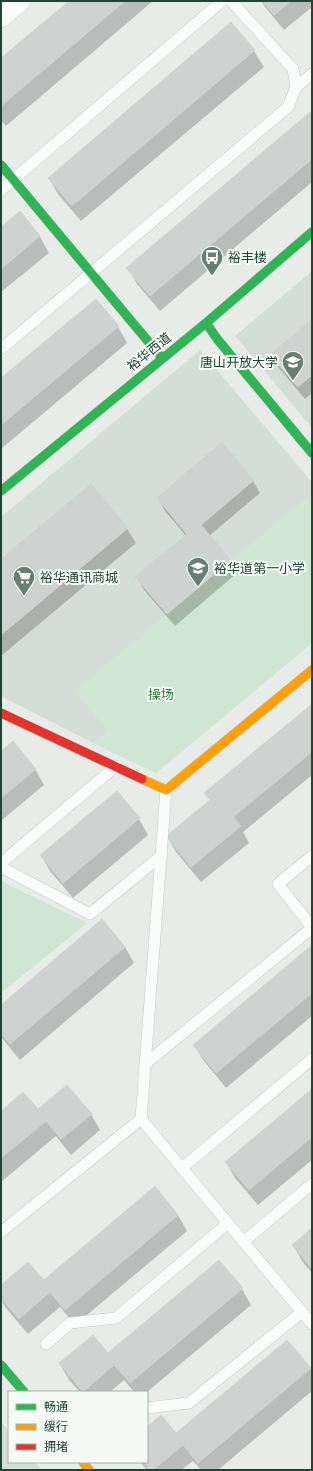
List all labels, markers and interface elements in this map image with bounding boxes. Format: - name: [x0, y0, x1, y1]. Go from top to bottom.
- bus stop icon: 裕丰楼: [199, 244, 225, 277]
- place label: 裕丰楼: [228, 249, 267, 266]
- street label: 裕华西道: [123, 329, 175, 375]
- school or university icon: 唐山开放大学: [280, 349, 306, 382]
- place label: 唐山开放大学: [200, 354, 278, 371]
- school or university icon: 裕华道第一小学: [185, 555, 211, 588]
- place label: 裕华道第一小学: [214, 560, 305, 577]
- supermarket icon: 裕华通讯商城: [11, 564, 37, 597]
- place label: 裕华通讯商城: [40, 569, 118, 586]
- park label: 操场: [148, 686, 174, 703]
- legend: [8, 1391, 148, 1463]
- text: 畅通: [44, 1399, 68, 1415]
- text: 缓行: [44, 1419, 68, 1435]
- text: 拥堵: [44, 1439, 68, 1455]

